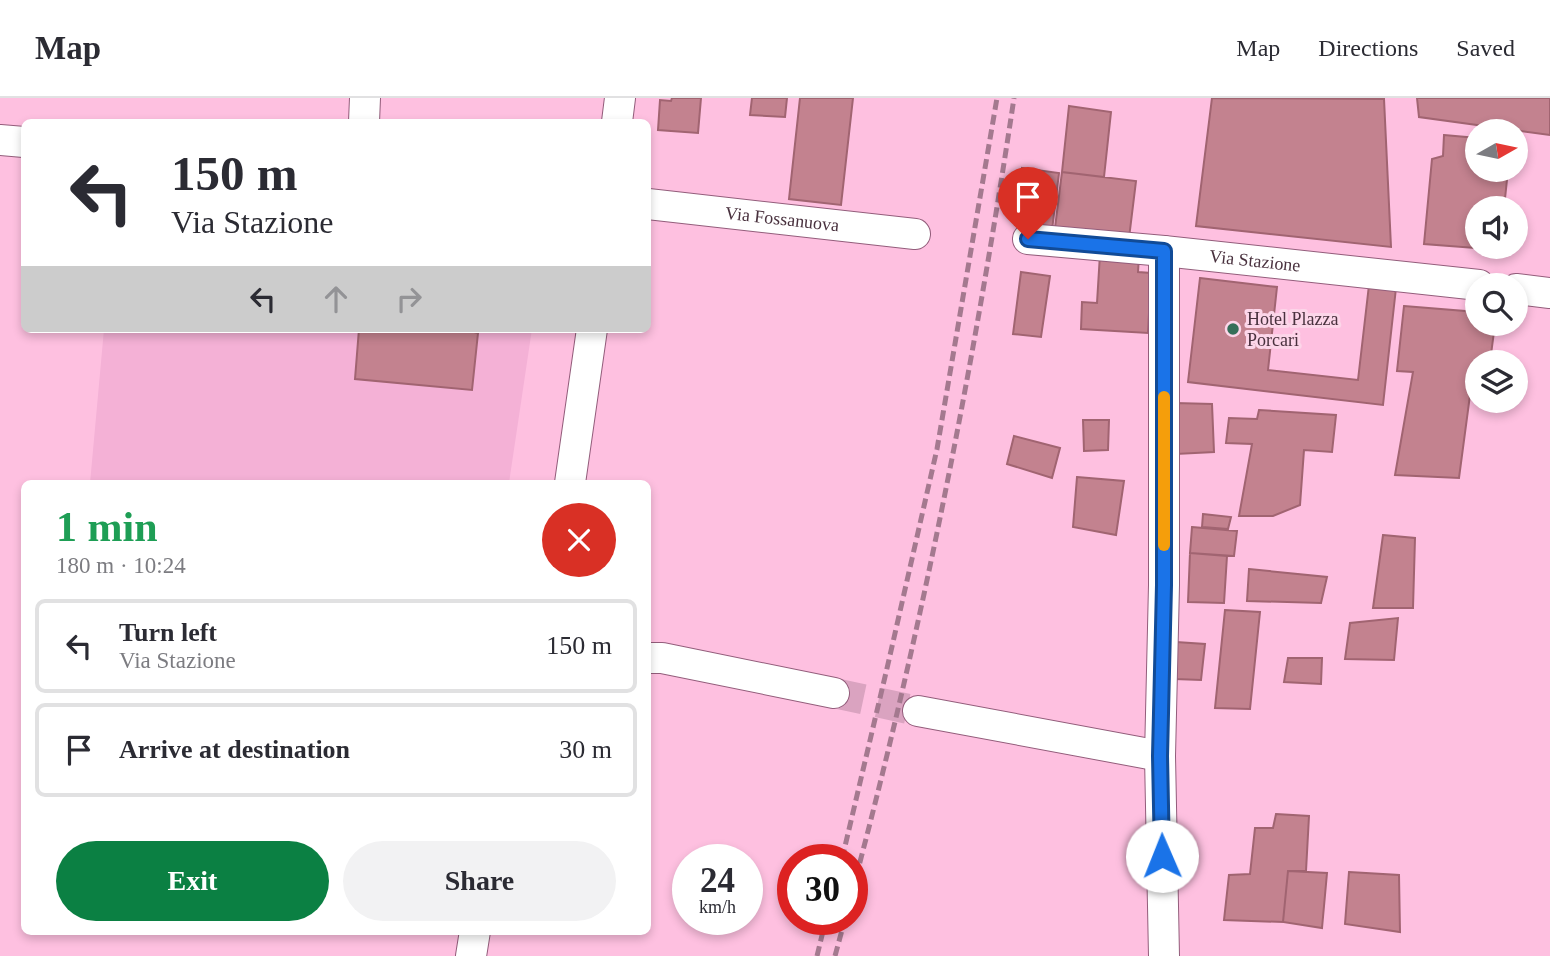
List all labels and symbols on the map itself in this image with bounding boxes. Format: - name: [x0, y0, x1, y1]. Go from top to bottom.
- north arrow: [1465, 119, 1528, 182]
- pin: [998, 167, 1058, 239]
- street label: Via Fossanuova: [724, 203, 840, 235]
- street label: Via Stazione: [1208, 246, 1301, 276]
- place label: Hotel Plazza Porcari: [1247, 309, 1338, 350]
- marker: Hotel Plazza Porcari: [1225, 321, 1241, 337]
- position arrow: [1125, 819, 1199, 893]
- speed limit sign: 30: [777, 844, 868, 935]

